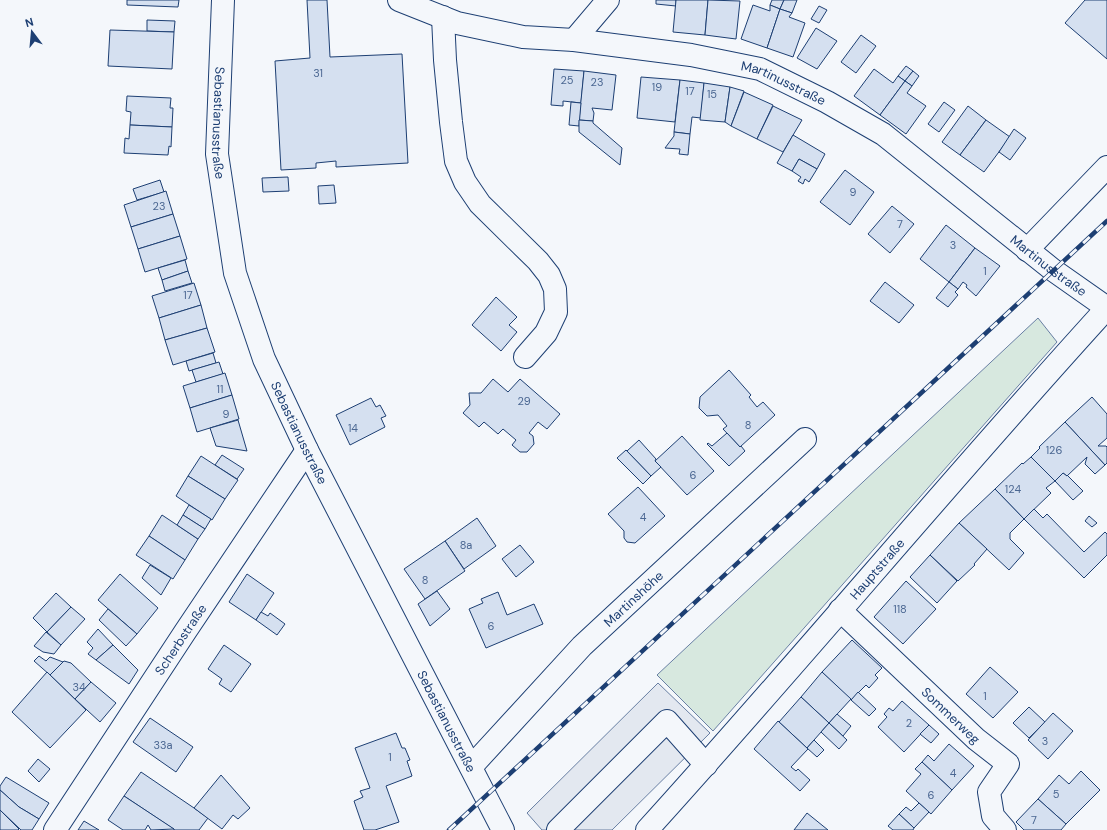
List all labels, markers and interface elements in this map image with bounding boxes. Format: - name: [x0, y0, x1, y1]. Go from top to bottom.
- north arrow: [12, 12, 52, 52]
- text: N: [23, 15, 35, 30]
- street label: Martinusstraße: [740, 57, 829, 109]
- house number: 31: [313, 66, 323, 80]
- street label: Sebastianusstraße: [208, 67, 229, 180]
- house number: 25: [560, 73, 574, 87]
- house number: 23: [591, 75, 603, 89]
- house number: 19: [652, 80, 662, 94]
- house number: 17: [685, 84, 695, 98]
- house number: 15: [707, 87, 717, 101]
- house number: 9: [850, 185, 857, 199]
- house number: 23: [153, 199, 165, 213]
- house number: 7: [897, 217, 903, 231]
- street label: Martinusstraße: [1007, 231, 1090, 300]
- house number: 3: [950, 238, 956, 252]
- house number: 1: [983, 264, 987, 278]
- house number: 17: [183, 288, 193, 302]
- street label: Sebastianusstraße: [267, 379, 332, 487]
- house number: 11: [217, 382, 223, 396]
- house number: 29: [517, 394, 531, 408]
- house number: 9: [223, 407, 230, 421]
- house number: 8: [745, 418, 751, 432]
- house number: 14: [348, 421, 358, 435]
- house number: 126: [1046, 443, 1062, 457]
- house number: 6: [690, 468, 697, 482]
- house number: 124: [1005, 482, 1021, 496]
- house number: 4: [640, 510, 647, 524]
- street label: Hauptstraße: [846, 535, 908, 603]
- house number: 8a: [460, 538, 472, 552]
- street label: Martinshöhe: [600, 567, 666, 630]
- house number: 8: [422, 573, 428, 587]
- street label: Scherbstraße: [151, 601, 210, 678]
- house number: 118: [893, 602, 907, 616]
- house number: 6: [488, 619, 495, 633]
- street label: Sebastianusstraße: [414, 667, 480, 775]
- house number: 34: [72, 680, 86, 694]
- street label: Sommerweg: [918, 683, 984, 747]
- house number: 1: [983, 689, 987, 703]
- house number: 2: [906, 716, 912, 730]
- house number: 3: [1042, 734, 1048, 748]
- house number: 33a: [154, 738, 173, 752]
- house number: 1: [388, 750, 392, 764]
- house number: 4: [950, 766, 957, 780]
- house number: 5: [1053, 787, 1060, 801]
- house number: 6: [928, 788, 935, 802]
- house number: 7: [1031, 813, 1037, 827]

